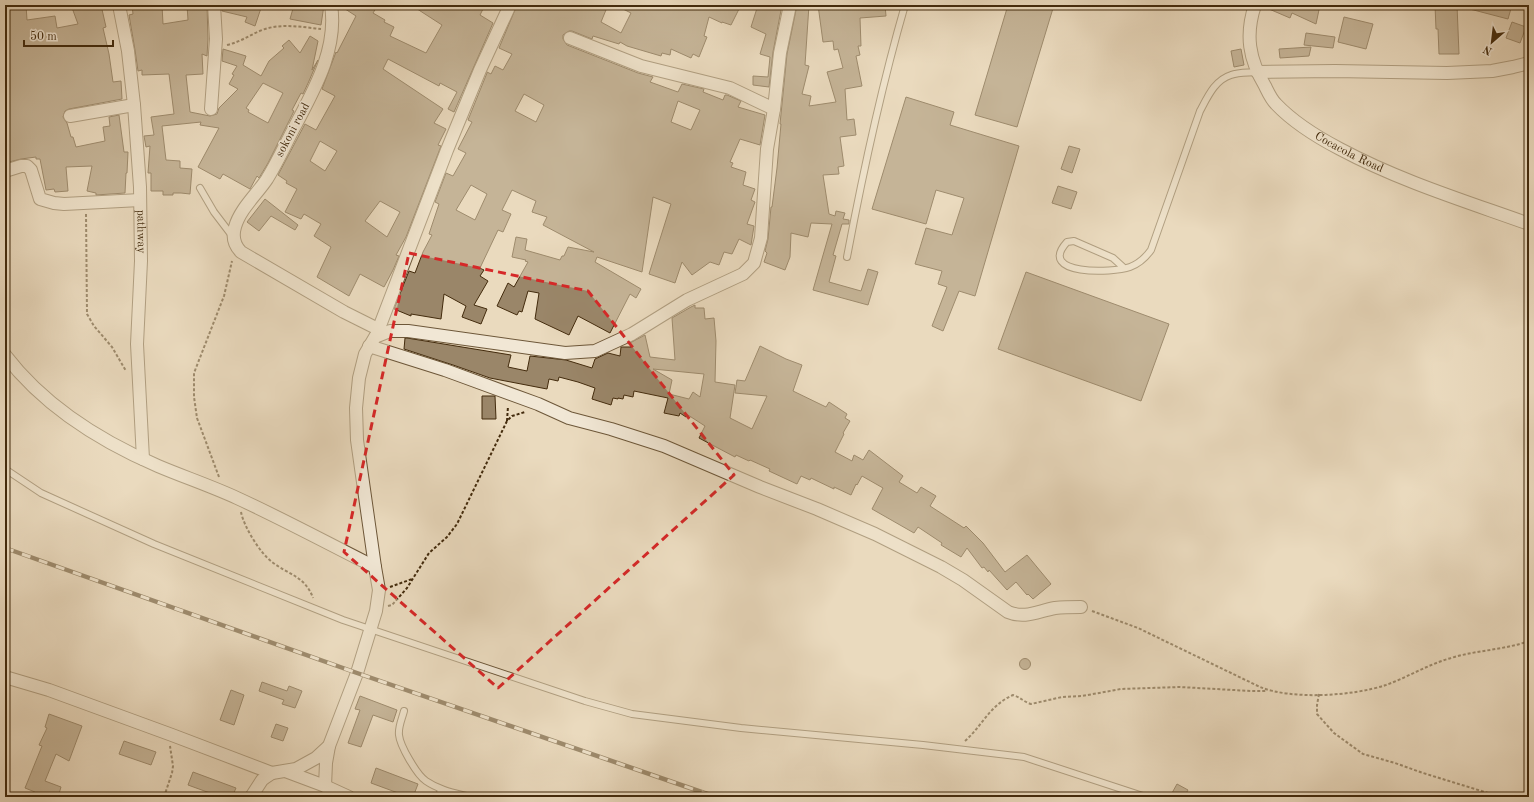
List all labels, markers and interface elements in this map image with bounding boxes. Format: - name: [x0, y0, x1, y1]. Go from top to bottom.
- scale bar: [24, 22, 113, 48]
- north arrow: [1472, 22, 1512, 62]
- text: 50 m: [30, 30, 57, 43]
- text: N: [1481, 42, 1494, 56]
- street label: sokoni road: [274, 101, 312, 159]
- street label: Cocacola Road: [1312, 130, 1385, 175]
- street label: pathway: [134, 210, 147, 254]

